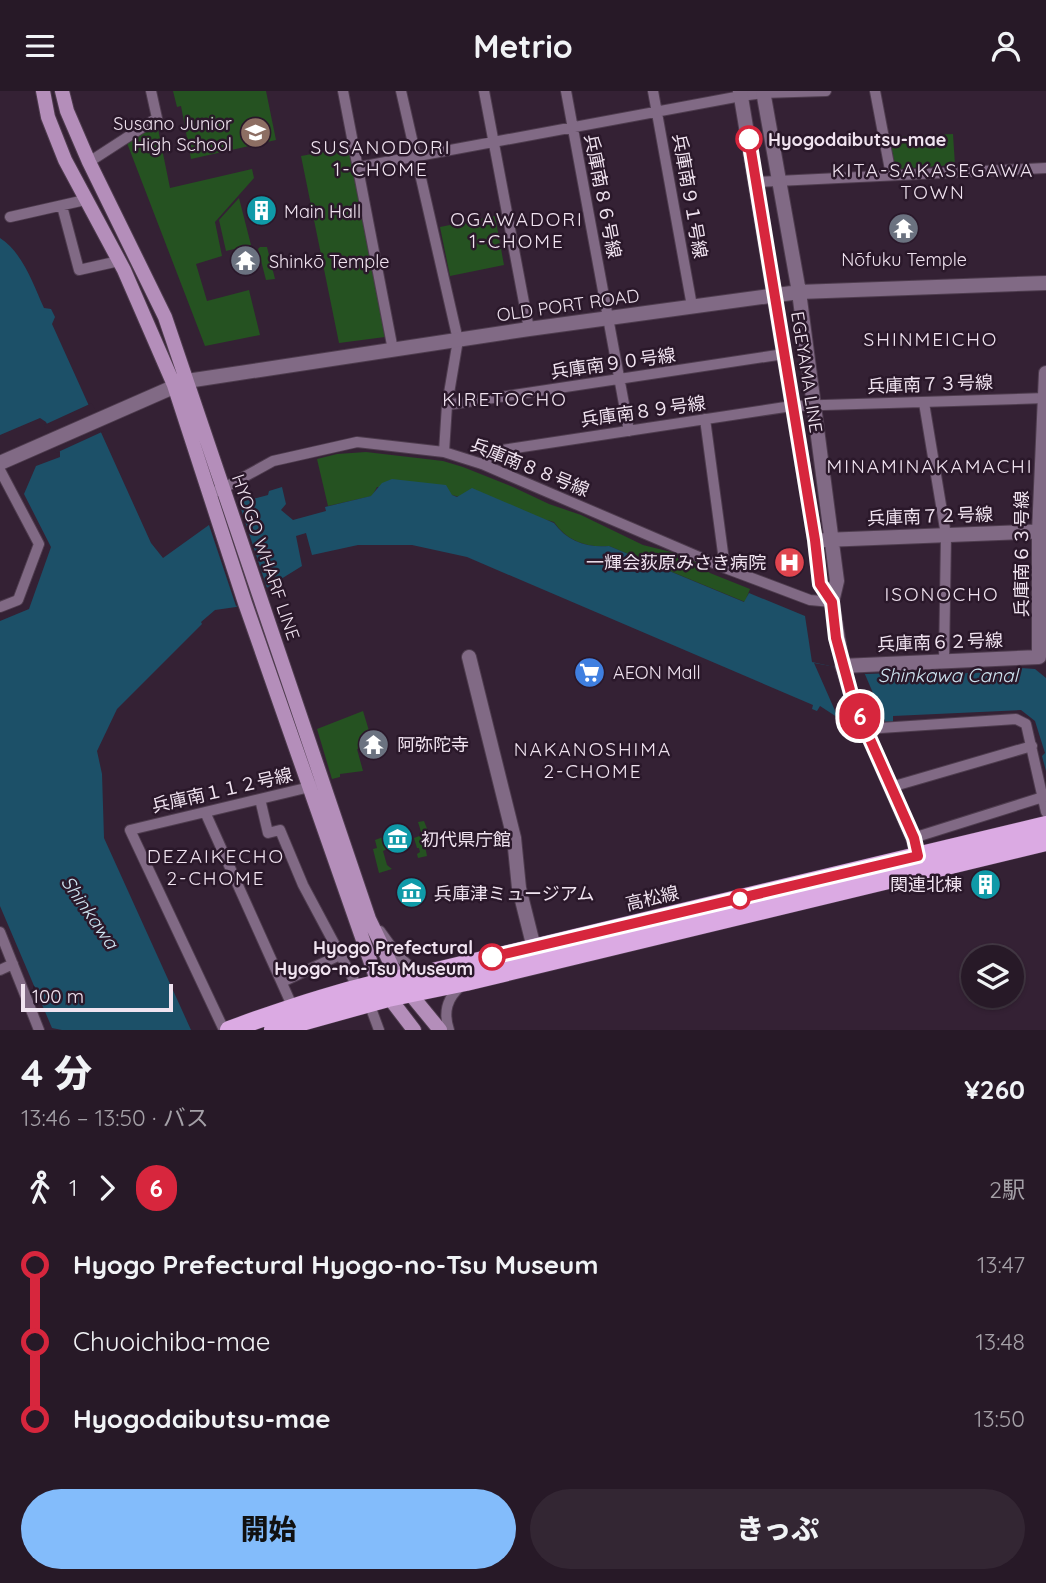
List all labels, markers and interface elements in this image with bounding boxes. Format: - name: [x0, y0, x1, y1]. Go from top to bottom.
- text: Metrio: [473, 26, 573, 66]
- icon: menu: [21, 27, 59, 65]
- icon: person: [987, 27, 1025, 65]
- place label: Susano Junior High School: [113, 112, 232, 156]
- school or university icon: Susano Junior High School: [238, 116, 272, 150]
- marker: Hyogodaibutsu-mae: [736, 126, 762, 152]
- place label: Hyogodaibutsu-mae: [768, 128, 946, 151]
- street label: 兵庫南８６号線: [580, 132, 626, 260]
- street label: 兵庫南９１号線: [668, 132, 712, 260]
- district label: SUSANODORI 1-CHOME: [310, 135, 452, 181]
- district label: KITA-SAKASEGAWA TOWN: [832, 158, 1034, 204]
- building icon: Main Hall: [244, 194, 278, 228]
- place label: Main Hall: [284, 200, 361, 223]
- district label: OGAWADORI 1-CHOME: [450, 207, 584, 253]
- temple icon: Nōfuku Temple: [887, 211, 921, 245]
- temple icon: Shinkō Temple: [229, 244, 263, 278]
- place label: Nōfuku Temple: [841, 248, 967, 271]
- place label: Shinkō Temple: [269, 250, 389, 273]
- street label: OLD PORT ROAD: [495, 284, 641, 326]
- street label: EGEYAMA LINE: [786, 310, 828, 434]
- district label: SHINMEICHO: [864, 327, 998, 351]
- street label: 兵庫南９０号線: [549, 343, 677, 383]
- street label: 兵庫南７３号線: [867, 370, 993, 398]
- district label: KIRETOCHO: [442, 387, 568, 411]
- street label: 兵庫南８９号線: [579, 391, 707, 431]
- street label: 兵庫南８８号線: [467, 433, 593, 501]
- district label: MINAMINAKAMACHI: [826, 454, 1034, 478]
- street label: HYOGO WHARF LINE: [227, 471, 305, 643]
- street label: 兵庫南６３号線: [1010, 491, 1033, 617]
- street label: 兵庫南７２号線: [867, 502, 993, 530]
- hospital icon: 一輝会荻原みさき病院: [772, 545, 806, 579]
- place label: 一輝会荻原みさき病院: [586, 551, 766, 574]
- district label: ISONOCHO: [884, 582, 1000, 606]
- street label: 兵庫南６２号線: [877, 628, 1003, 656]
- supermarket icon: AEON Mall: [573, 655, 607, 689]
- place label: AEON Mall: [613, 661, 701, 684]
- water label: Shinkawa Canal: [878, 663, 1021, 687]
- line badge: 6: [837, 693, 883, 739]
- text: 6: [853, 701, 867, 731]
- temple icon: 阿弥陀寺: [357, 727, 391, 761]
- place label: 阿弥陀寺: [397, 733, 469, 756]
- district label: NAKANOSHIMA 2-CHOME: [514, 737, 672, 783]
- street label: 兵庫南１１２号線: [149, 763, 295, 817]
- museum icon: 初代県庁館: [381, 822, 415, 856]
- place label: 初代県庁館: [421, 828, 511, 851]
- district label: DEZAIKECHO 2-CHOME: [147, 844, 285, 890]
- building icon: 関連北棟: [968, 867, 1002, 901]
- water label: Shinkawa: [56, 871, 125, 954]
- place label: 関連北棟: [890, 873, 962, 896]
- museum icon: 兵庫津ミュージアム: [394, 876, 428, 910]
- street label: 高松線: [623, 881, 681, 915]
- place label: 兵庫津ミュージアム: [434, 882, 594, 905]
- unlabelled marker: [730, 889, 750, 909]
- place label: Hyogo Prefectural Hyogo-no-Tsu Museum: [274, 936, 473, 980]
- marker: Hyogo Prefectural Hyogo-no-Tsu Museum: [479, 944, 505, 970]
- map controls: [961, 945, 1024, 1008]
- button: layers: [961, 945, 1024, 1008]
- scale bar: [21, 981, 173, 1013]
- text: 100 m: [32, 984, 84, 1008]
- text: 4 分: [21, 1049, 92, 1097]
- text: ¥260: [964, 1073, 1025, 1106]
- text: 13:46 – 13:50 · バス: [21, 1103, 209, 1132]
- icon: walk: [21, 1169, 59, 1207]
- icon: forward: [88, 1169, 126, 1207]
- text: 1: [69, 1173, 78, 1202]
- text: 6: [150, 1173, 163, 1203]
- text: 2駅: [989, 1175, 1025, 1204]
- text: Hyogo Prefectural Hyogo-no-Tsu Museum: [73, 1248, 598, 1281]
- text: 13:47: [977, 1250, 1025, 1279]
- text: Chuoichiba-mae: [73, 1325, 270, 1358]
- text: 13:48: [976, 1327, 1025, 1356]
- text: Hyogodaibutsu-mae: [73, 1402, 331, 1435]
- text: 13:50: [974, 1404, 1025, 1433]
- button: 開始: [21, 1489, 516, 1569]
- button: きっぷ: [530, 1489, 1025, 1569]

